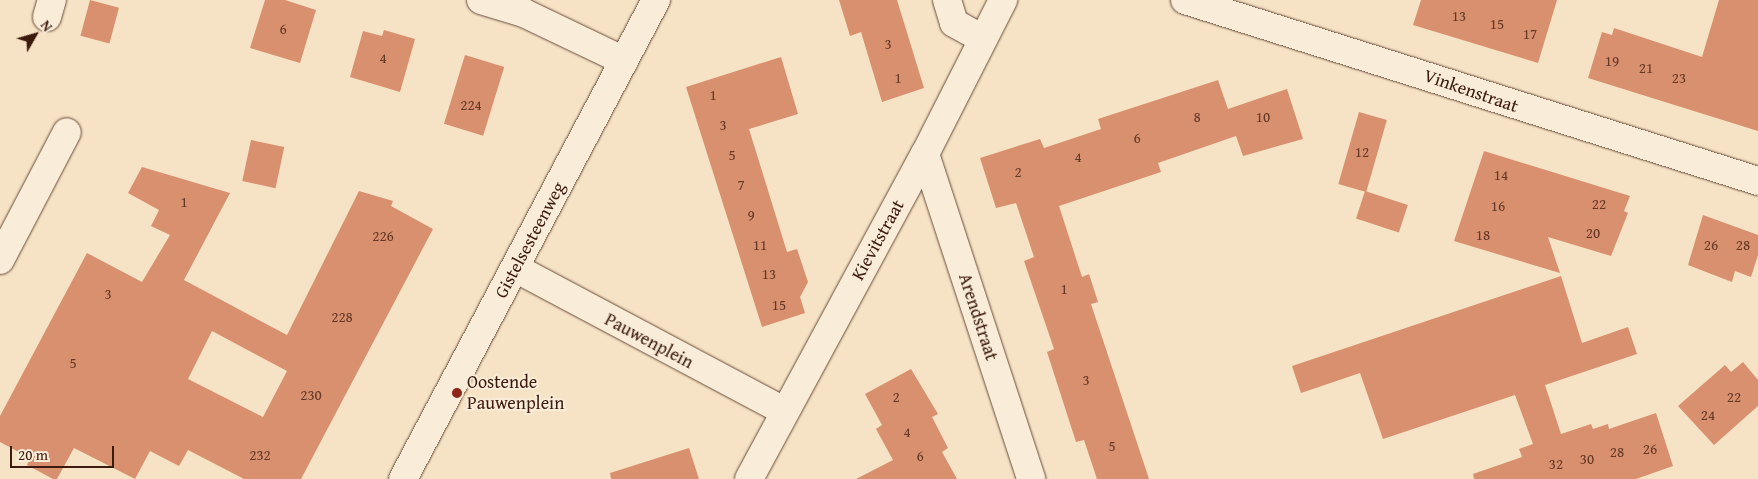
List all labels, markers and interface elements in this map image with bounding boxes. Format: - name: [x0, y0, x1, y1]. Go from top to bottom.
- house number: 13: [1452, 7, 1466, 25]
- north arrow: [10, 10, 60, 60]
- house number: 15: [1490, 15, 1504, 33]
- text: N: [36, 16, 58, 36]
- house number: 6: [279, 20, 287, 38]
- house number: 17: [1523, 25, 1537, 43]
- house number: 3: [884, 35, 892, 53]
- house number: 4: [379, 49, 387, 67]
- house number: 19: [1605, 52, 1619, 70]
- house number: 21: [1639, 59, 1653, 77]
- street label: Vinkenstraat: [1421, 65, 1521, 117]
- house number: 1: [894, 69, 902, 87]
- house number: 23: [1672, 69, 1686, 87]
- house number: 1: [709, 86, 717, 104]
- house number: 224: [460, 96, 482, 114]
- house number: 8: [1193, 108, 1201, 126]
- house number: 10: [1256, 108, 1270, 126]
- house number: 3: [719, 116, 727, 134]
- house number: 6: [1133, 129, 1141, 147]
- house number: 12: [1355, 143, 1369, 161]
- house number: 5: [728, 146, 736, 164]
- house number: 4: [1074, 148, 1082, 166]
- house number: 2: [1014, 163, 1022, 181]
- house number: 14: [1494, 166, 1508, 184]
- house number: 7: [737, 176, 745, 194]
- street label: Gistelsesteenweg: [490, 178, 570, 302]
- house number: 1: [180, 193, 188, 211]
- house number: 22: [1592, 195, 1606, 213]
- street label: Kievitstraat: [847, 196, 909, 284]
- house number: 16: [1491, 197, 1505, 215]
- house number: 9: [747, 206, 755, 224]
- house number: 20: [1586, 224, 1600, 242]
- house number: 18: [1476, 226, 1490, 244]
- house number: 226: [372, 227, 394, 245]
- house number: 11: [753, 236, 767, 254]
- house number: 26: [1704, 236, 1718, 254]
- house number: 28: [1736, 236, 1750, 254]
- house number: 13: [762, 265, 776, 283]
- street label: Arendstraat: [954, 271, 1002, 363]
- house number: 1: [1060, 280, 1068, 298]
- house number: 3: [104, 285, 112, 303]
- house number: 15: [772, 296, 786, 314]
- house number: 228: [331, 308, 353, 326]
- street label: Pauwenplein: [601, 309, 697, 373]
- house number: 5: [69, 354, 77, 372]
- house number: 3: [1082, 371, 1090, 389]
- place label: Oostende Pauwenplein: [467, 372, 564, 414]
- house number: 230: [300, 386, 322, 404]
- marker: Oostende Pauwenplein: [451, 387, 463, 399]
- house number: 2: [892, 388, 900, 406]
- house number: 22: [1727, 388, 1741, 406]
- house number: 24: [1701, 406, 1715, 424]
- house number: 4: [903, 423, 911, 441]
- scale bar: [12, 436, 116, 468]
- house number: 5: [1108, 437, 1116, 455]
- house number: 26: [1643, 440, 1657, 458]
- house number: 28: [1610, 443, 1624, 461]
- text: 20 m: [18, 444, 48, 465]
- house number: 232: [249, 446, 271, 464]
- house number: 6: [916, 447, 924, 465]
- house number: 30: [1580, 450, 1594, 468]
- house number: 32: [1549, 455, 1563, 473]

